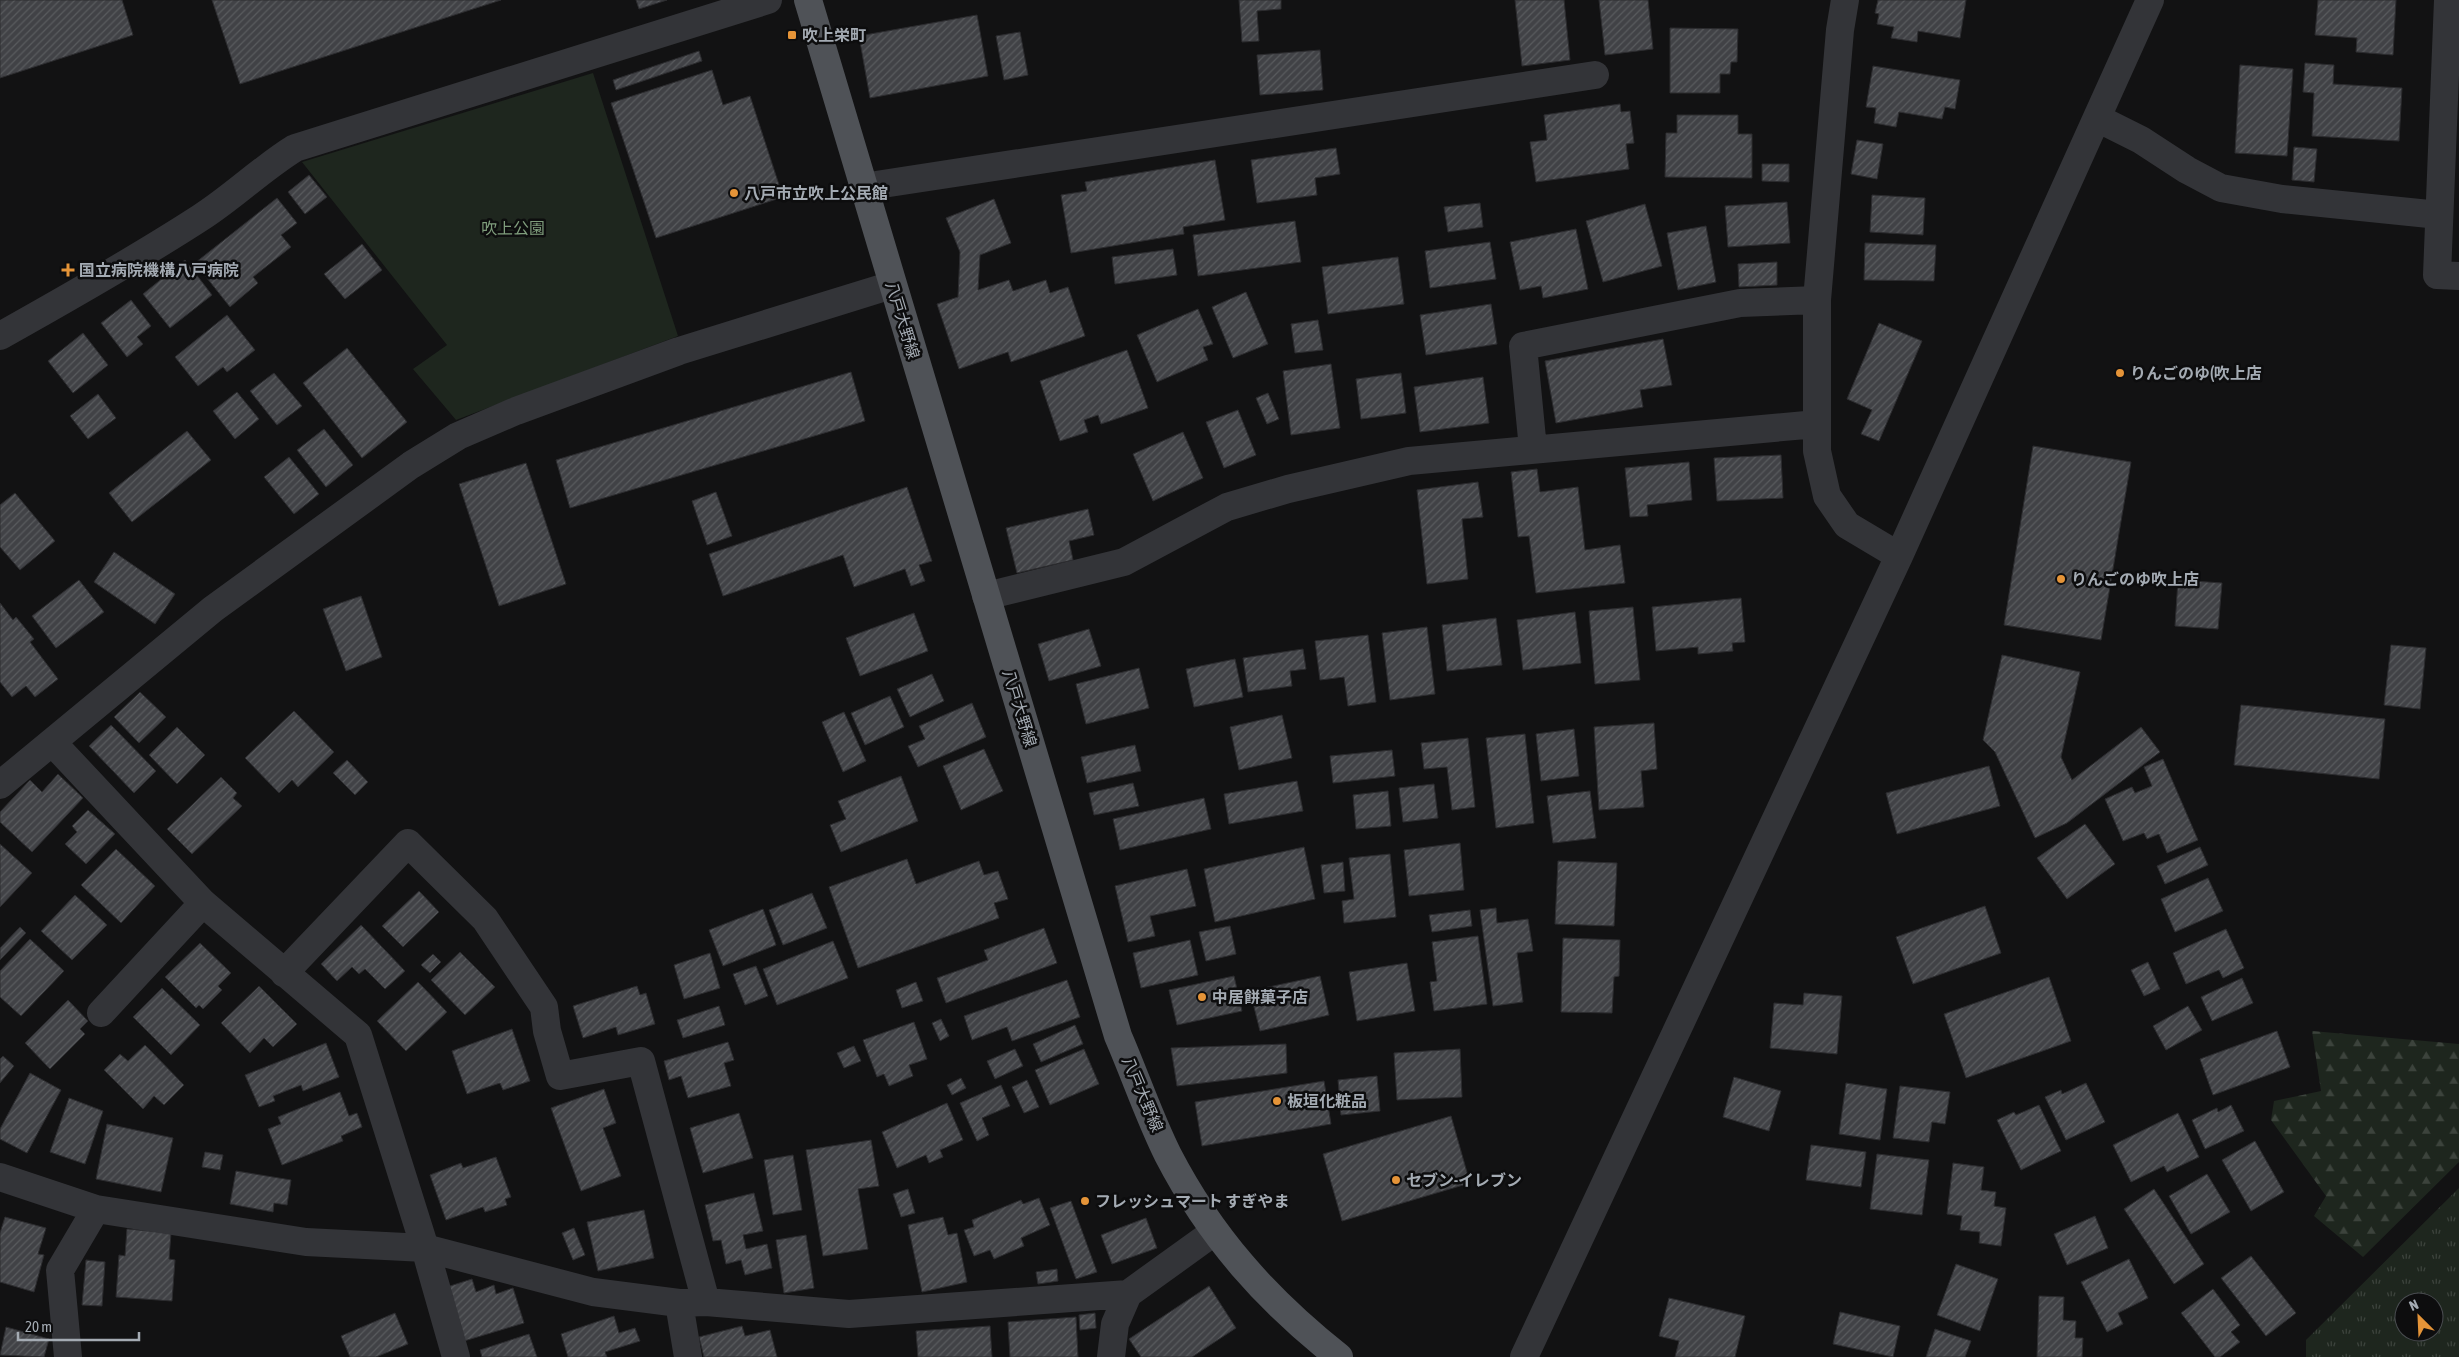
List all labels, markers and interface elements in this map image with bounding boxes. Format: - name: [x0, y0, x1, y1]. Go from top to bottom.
- place label: 吹上栄町: [802, 26, 866, 44]
- marker: 吹上栄町: [786, 29, 798, 41]
- place label: 八戸市立吹上公民館: [744, 184, 888, 202]
- marker: 八戸市立吹上公民館: [728, 187, 740, 199]
- park label: 吹上公園: [481, 219, 545, 237]
- place label: 国立病院機構八戸病院: [79, 261, 239, 279]
- marker: 国立病院機構八戸病院: [61, 263, 75, 277]
- street label: 八戸大野線: [883, 279, 923, 361]
- place label: りんごのゆ(吹上店: [2130, 364, 2262, 382]
- marker: りんごのゆ(吹上店: [2114, 367, 2126, 379]
- place label: りんごのゆ吹上店: [2071, 570, 2199, 588]
- marker: りんごのゆ吹上店: [2055, 573, 2067, 585]
- street label: 八戸大野線: [1000, 667, 1040, 749]
- place label: 中居餅菓子店: [1212, 988, 1308, 1006]
- marker: 中居餅菓子店: [1196, 991, 1208, 1003]
- street label: 八戸大野線: [1119, 1054, 1167, 1134]
- place label: 板垣化粧品: [1287, 1092, 1367, 1110]
- marker: 板垣化粧品: [1271, 1095, 1283, 1107]
- place label: セブン-イレブン: [1406, 1171, 1522, 1189]
- marker: セブン-イレブン: [1390, 1174, 1402, 1186]
- place label: フレッシュマート すぎやま: [1095, 1192, 1289, 1210]
- marker: フレッシュマート すぎやま: [1079, 1195, 1091, 1207]
- north arrow: [2394, 1292, 2444, 1342]
- text: N: [2407, 1296, 2421, 1314]
- scale bar: [18, 1310, 139, 1342]
- text: 20 m: [25, 1318, 52, 1335]

